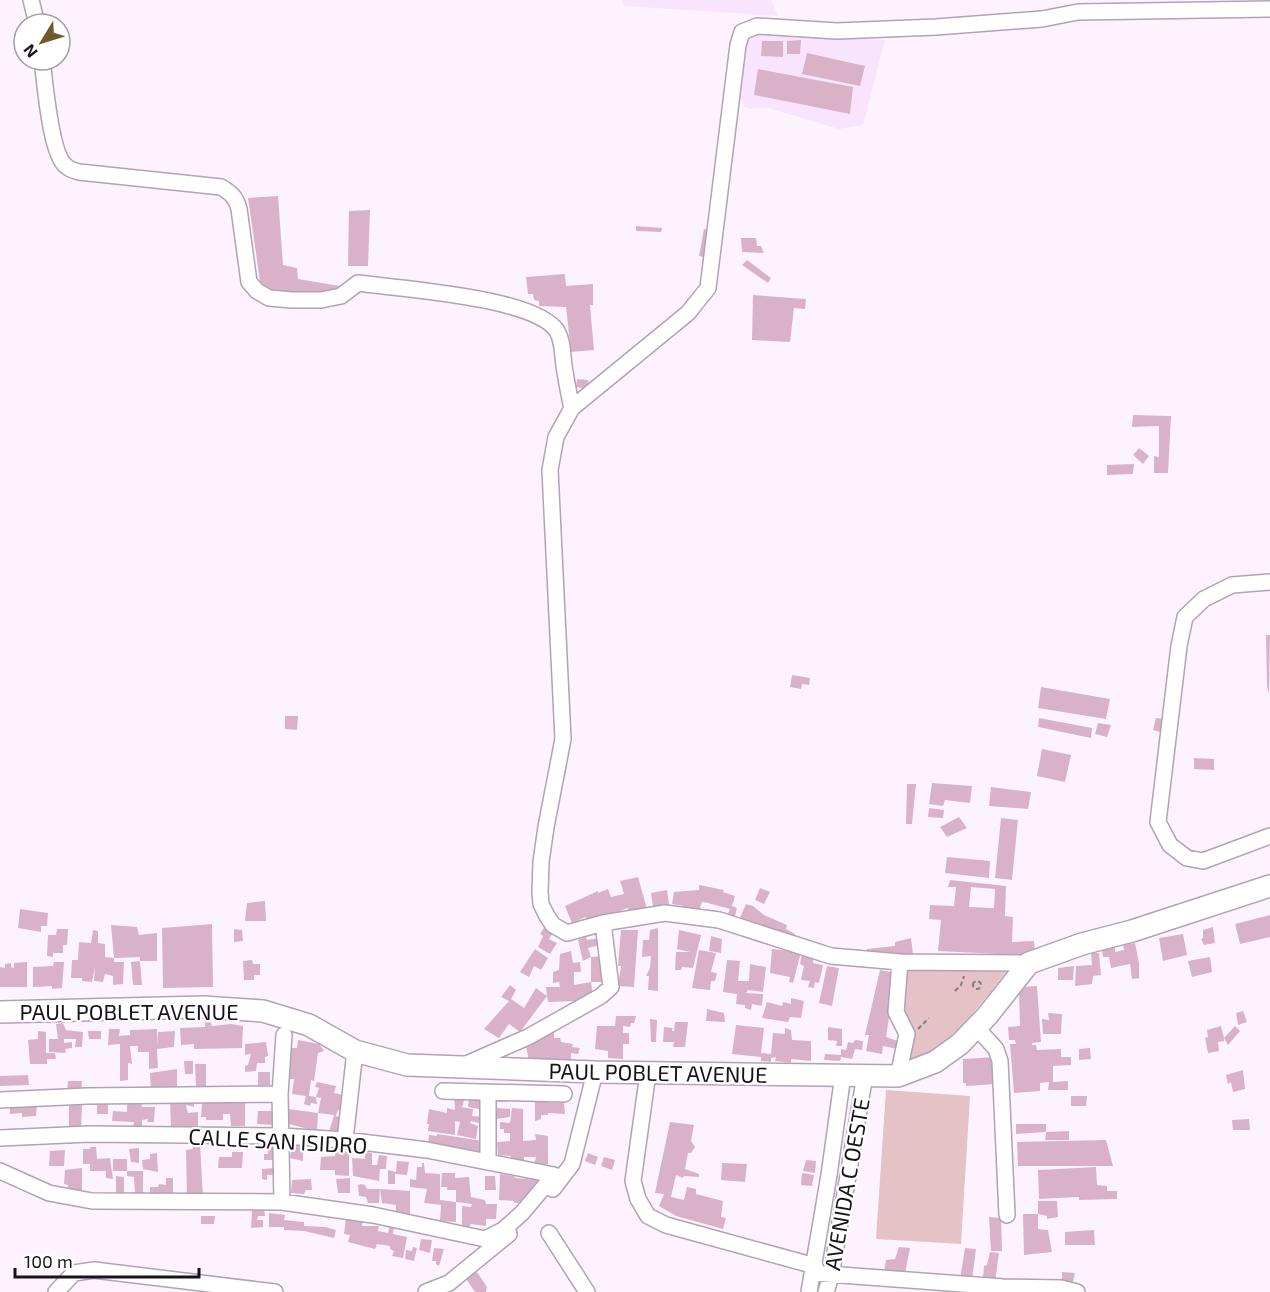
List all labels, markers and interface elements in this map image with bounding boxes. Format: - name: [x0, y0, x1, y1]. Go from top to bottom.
- north arrow: [12, 12, 72, 72]
- text: N: [19, 41, 41, 62]
- street label: PAUL POBLET AVENUE: [20, 998, 238, 1024]
- street label: PAUL POBLET AVENUE: [548, 1057, 768, 1087]
- street label: AVENIDA C OESTE: [818, 1096, 874, 1272]
- street label: CALLE SAN ISIDRO: [188, 1122, 368, 1158]
- scale bar: [15, 1241, 200, 1279]
- text: 100 m: [24, 1250, 73, 1272]

